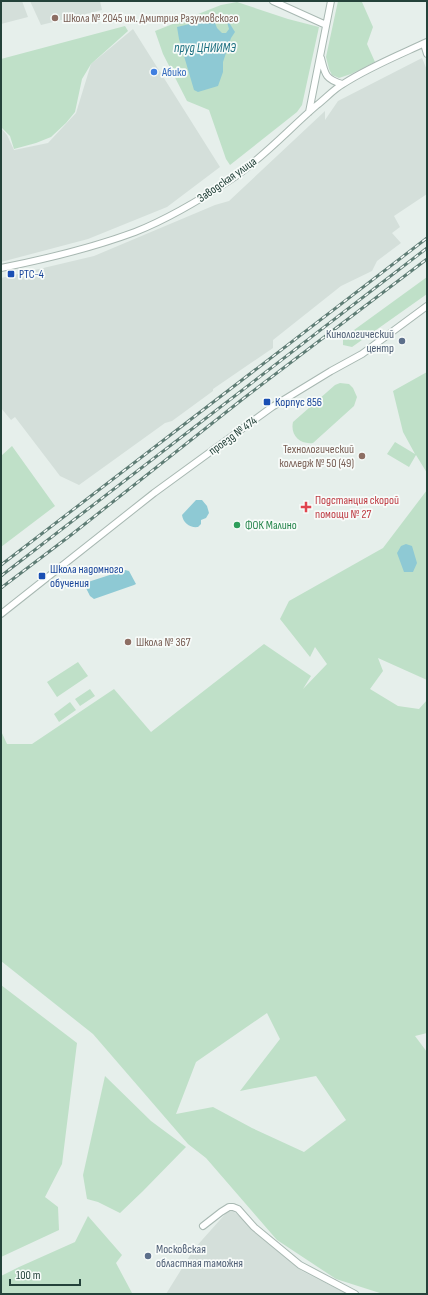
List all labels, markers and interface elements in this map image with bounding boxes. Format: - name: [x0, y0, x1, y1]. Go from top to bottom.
- place label: Школа № 2045 им. Дмитрия Разумовского: [63, 11, 238, 26]
- marker: Школа № 2045 им. Дмитрия Разумовского: [50, 13, 60, 23]
- water label: пруд ЦНИИМЭ: [174, 40, 236, 56]
- place label: Абико: [161, 65, 186, 80]
- marker: Абико: [149, 67, 159, 77]
- street label: Заводская улица: [195, 154, 260, 206]
- place label: РТС-4: [19, 267, 44, 282]
- marker: РТС-4: [6, 269, 16, 279]
- place label: Кинологический центр: [326, 327, 394, 356]
- marker: Кинологический центр: [397, 336, 407, 346]
- place label: Корпус 856: [275, 395, 322, 410]
- marker: Корпус 856: [262, 397, 272, 407]
- street label: проезд № 474: [206, 413, 260, 459]
- place label: Технологический колледж № 50 (49): [279, 442, 354, 471]
- marker: Технологический колледж № 50 (49): [357, 451, 367, 461]
- place label: Подстанция скорой помощи № 27: [315, 493, 399, 522]
- marker: Подстанция скорой помощи № 27: [300, 501, 312, 513]
- place label: ФОК Малино: [245, 518, 297, 533]
- marker: ФОК Малино: [232, 520, 242, 530]
- place label: Школа надомного обучения: [50, 562, 123, 591]
- marker: Школа надомного обучения: [37, 571, 47, 581]
- place label: Школа № 367: [136, 635, 191, 650]
- marker: Школа № 367: [123, 637, 133, 647]
- place label: Московская областная таможня: [156, 1242, 243, 1271]
- marker: Московская областная таможня: [143, 1251, 153, 1261]
- scale bar: [10, 1261, 80, 1287]
- text: 100 m: [16, 1268, 41, 1283]

